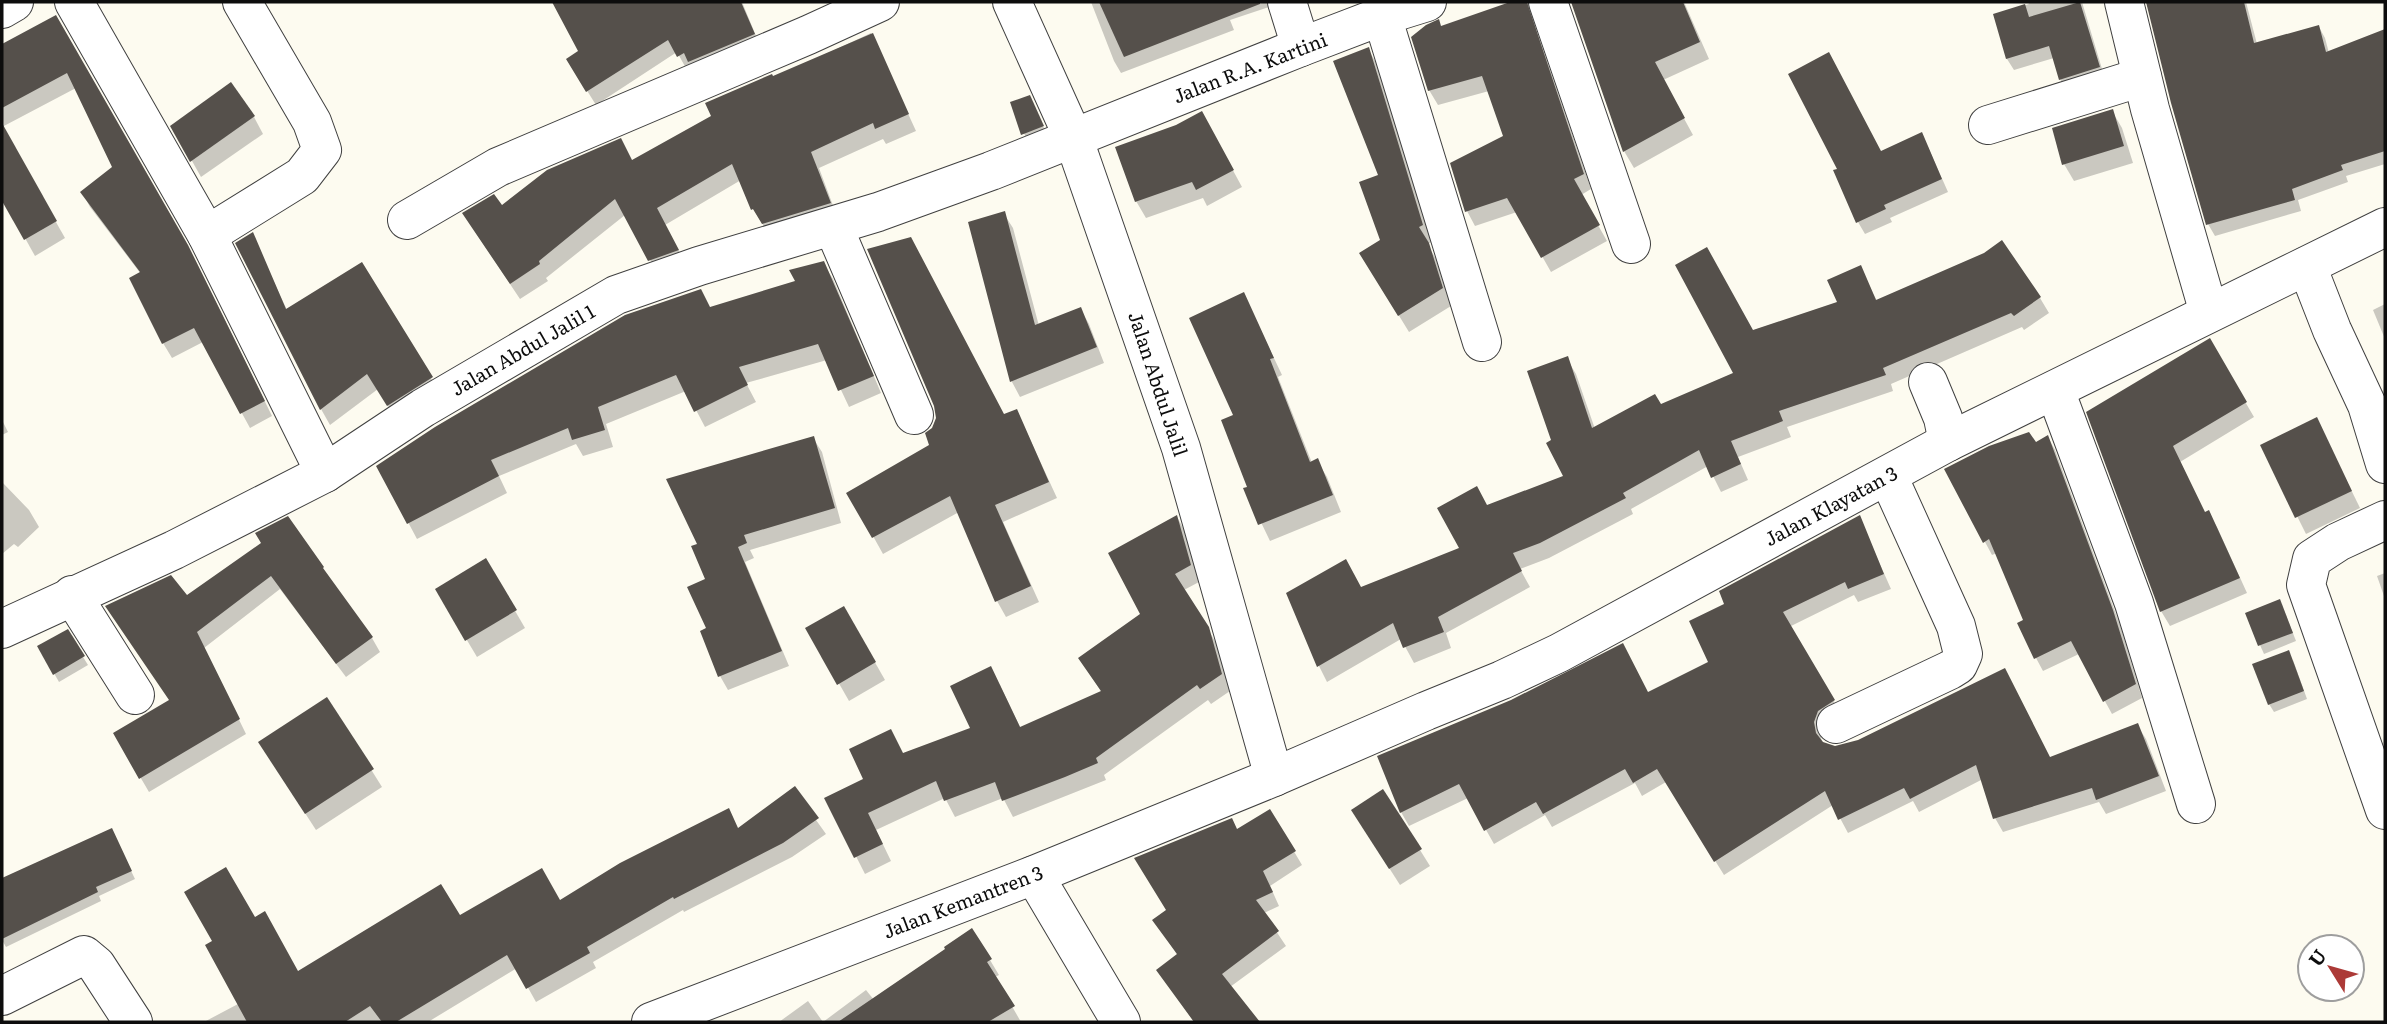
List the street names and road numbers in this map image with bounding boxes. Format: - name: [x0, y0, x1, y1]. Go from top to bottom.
- street label: Jalan R.A. Kartini: [1169, 25, 1331, 109]
- street label: Jalan Abdul Jalil 1: [445, 296, 600, 402]
- street label: Jalan Abdul Jalil: [1122, 308, 1196, 460]
- street label: Jalan Klayatan 3: [1759, 458, 1902, 552]
- street label: Jalan Kemantren 3: [879, 858, 1047, 944]

